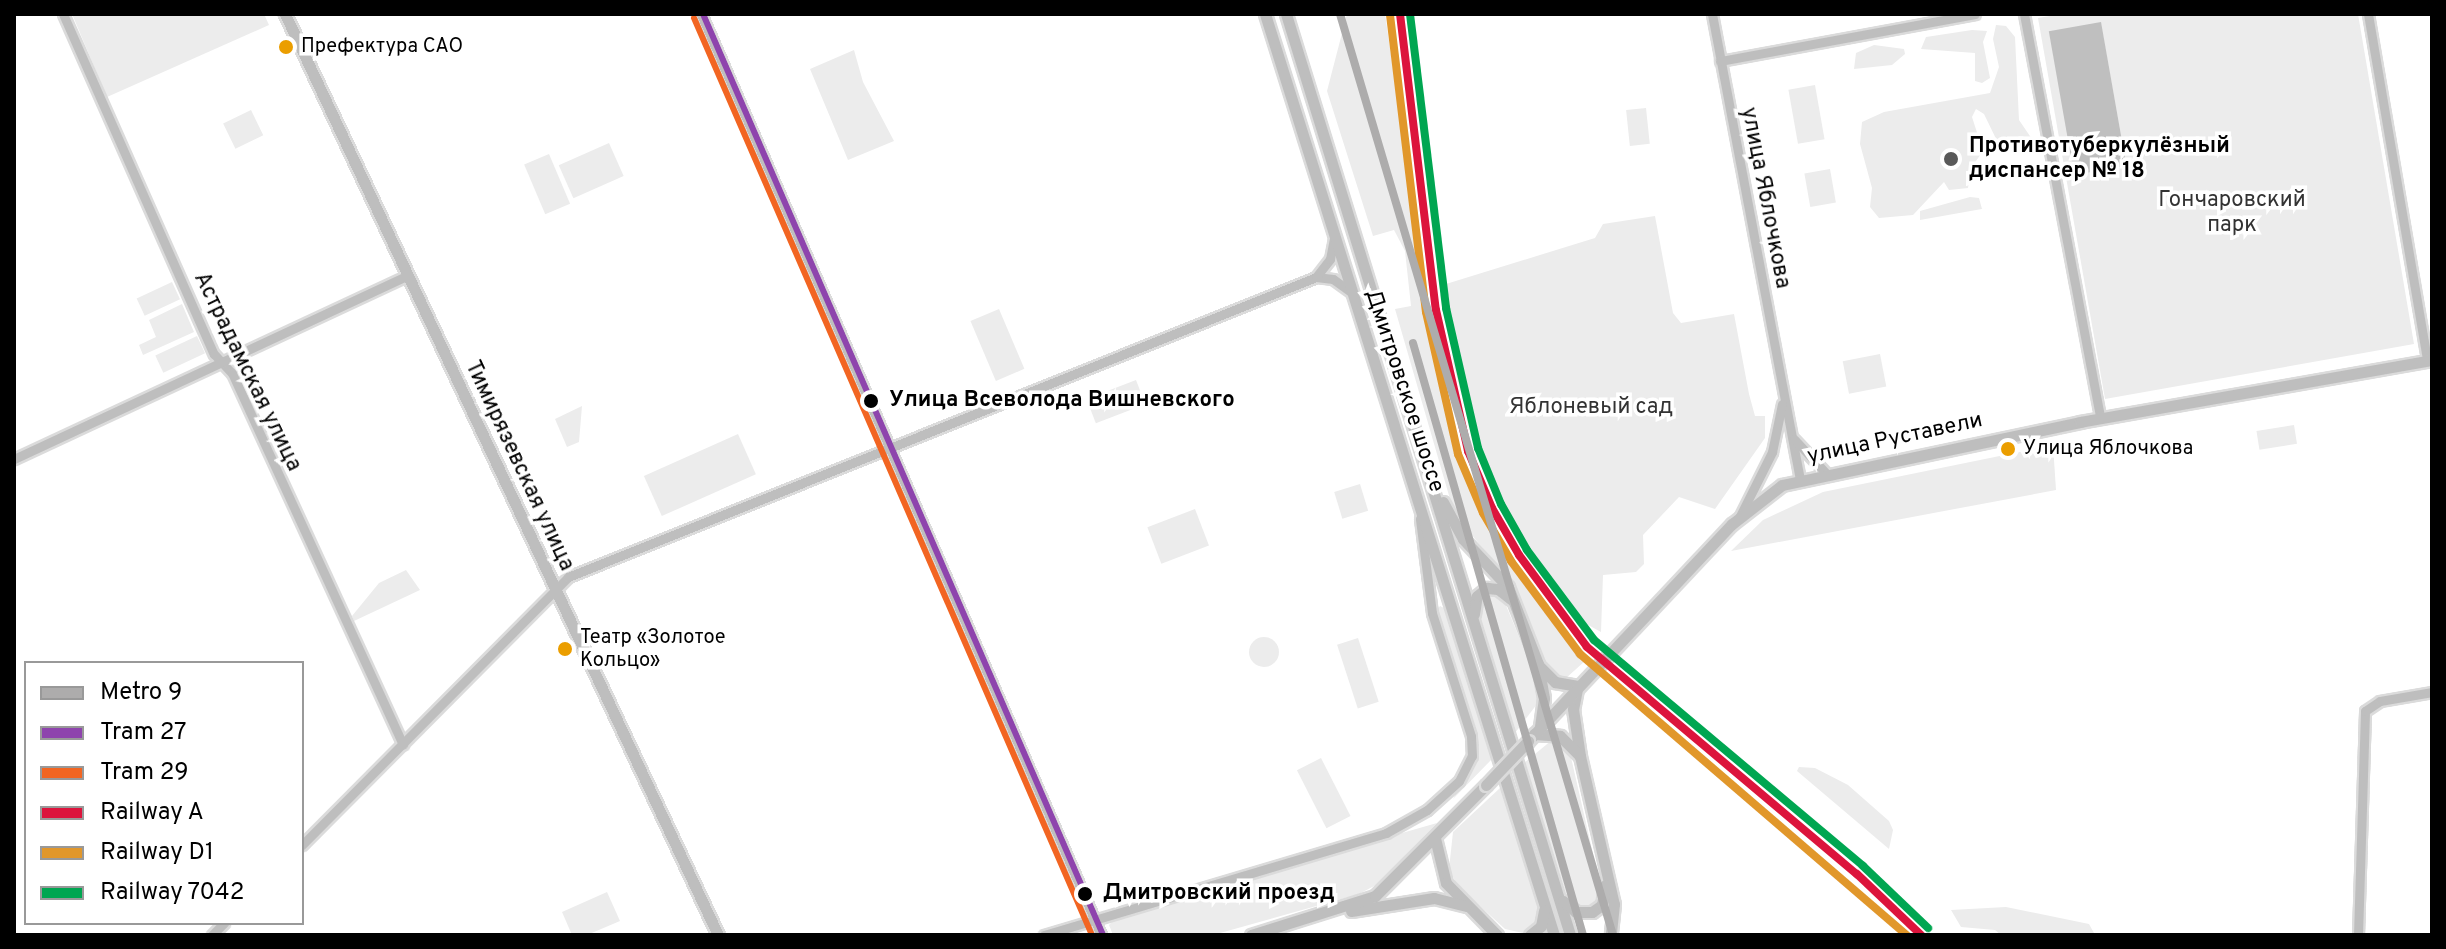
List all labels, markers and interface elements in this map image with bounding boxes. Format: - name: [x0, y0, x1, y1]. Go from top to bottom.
- place label: Префектура САО: [301, 35, 463, 59]
- marker: Префектура САО: [278, 39, 294, 55]
- street label: улица Яблочкова: [1734, 105, 1796, 291]
- place label: Противотуберкулёзный диспансер № 18: [1969, 133, 2230, 184]
- marker: Противотуберкулёзный диспансер № 18: [1940, 148, 1962, 170]
- park label: Гончаровский парк: [2158, 187, 2306, 238]
- street label: Астрадамская улица: [187, 268, 307, 476]
- street label: Дмитровское шоссе: [1359, 286, 1449, 496]
- street label: Тимирязевская улица: [459, 357, 579, 575]
- place label: Улица Всеволода Вишневского: [889, 388, 1235, 414]
- marker: Улица Всеволода Вишневского: [860, 390, 882, 412]
- park label: Яблоневый сад: [1509, 395, 1673, 421]
- street label: улица Руставели: [1805, 408, 1985, 470]
- place label: Улица Яблочкова: [2023, 437, 2193, 461]
- marker: Улица Яблочкова: [2000, 441, 2016, 457]
- place label: Театр «Золотое Кольцо»: [580, 626, 726, 673]
- marker: Театр «Золотое Кольцо»: [557, 641, 573, 657]
- legend: [24, 661, 304, 925]
- text: Metro 9: [100, 678, 182, 708]
- text: Tram 27: [100, 718, 187, 748]
- text: Tram 29: [100, 758, 189, 788]
- text: Railway A: [100, 798, 204, 828]
- text: Railway D1: [100, 838, 214, 868]
- text: Railway 7042: [100, 878, 244, 908]
- place label: Дмитровский проезд: [1103, 881, 1335, 907]
- marker: Дмитровский проезд: [1074, 883, 1096, 905]

